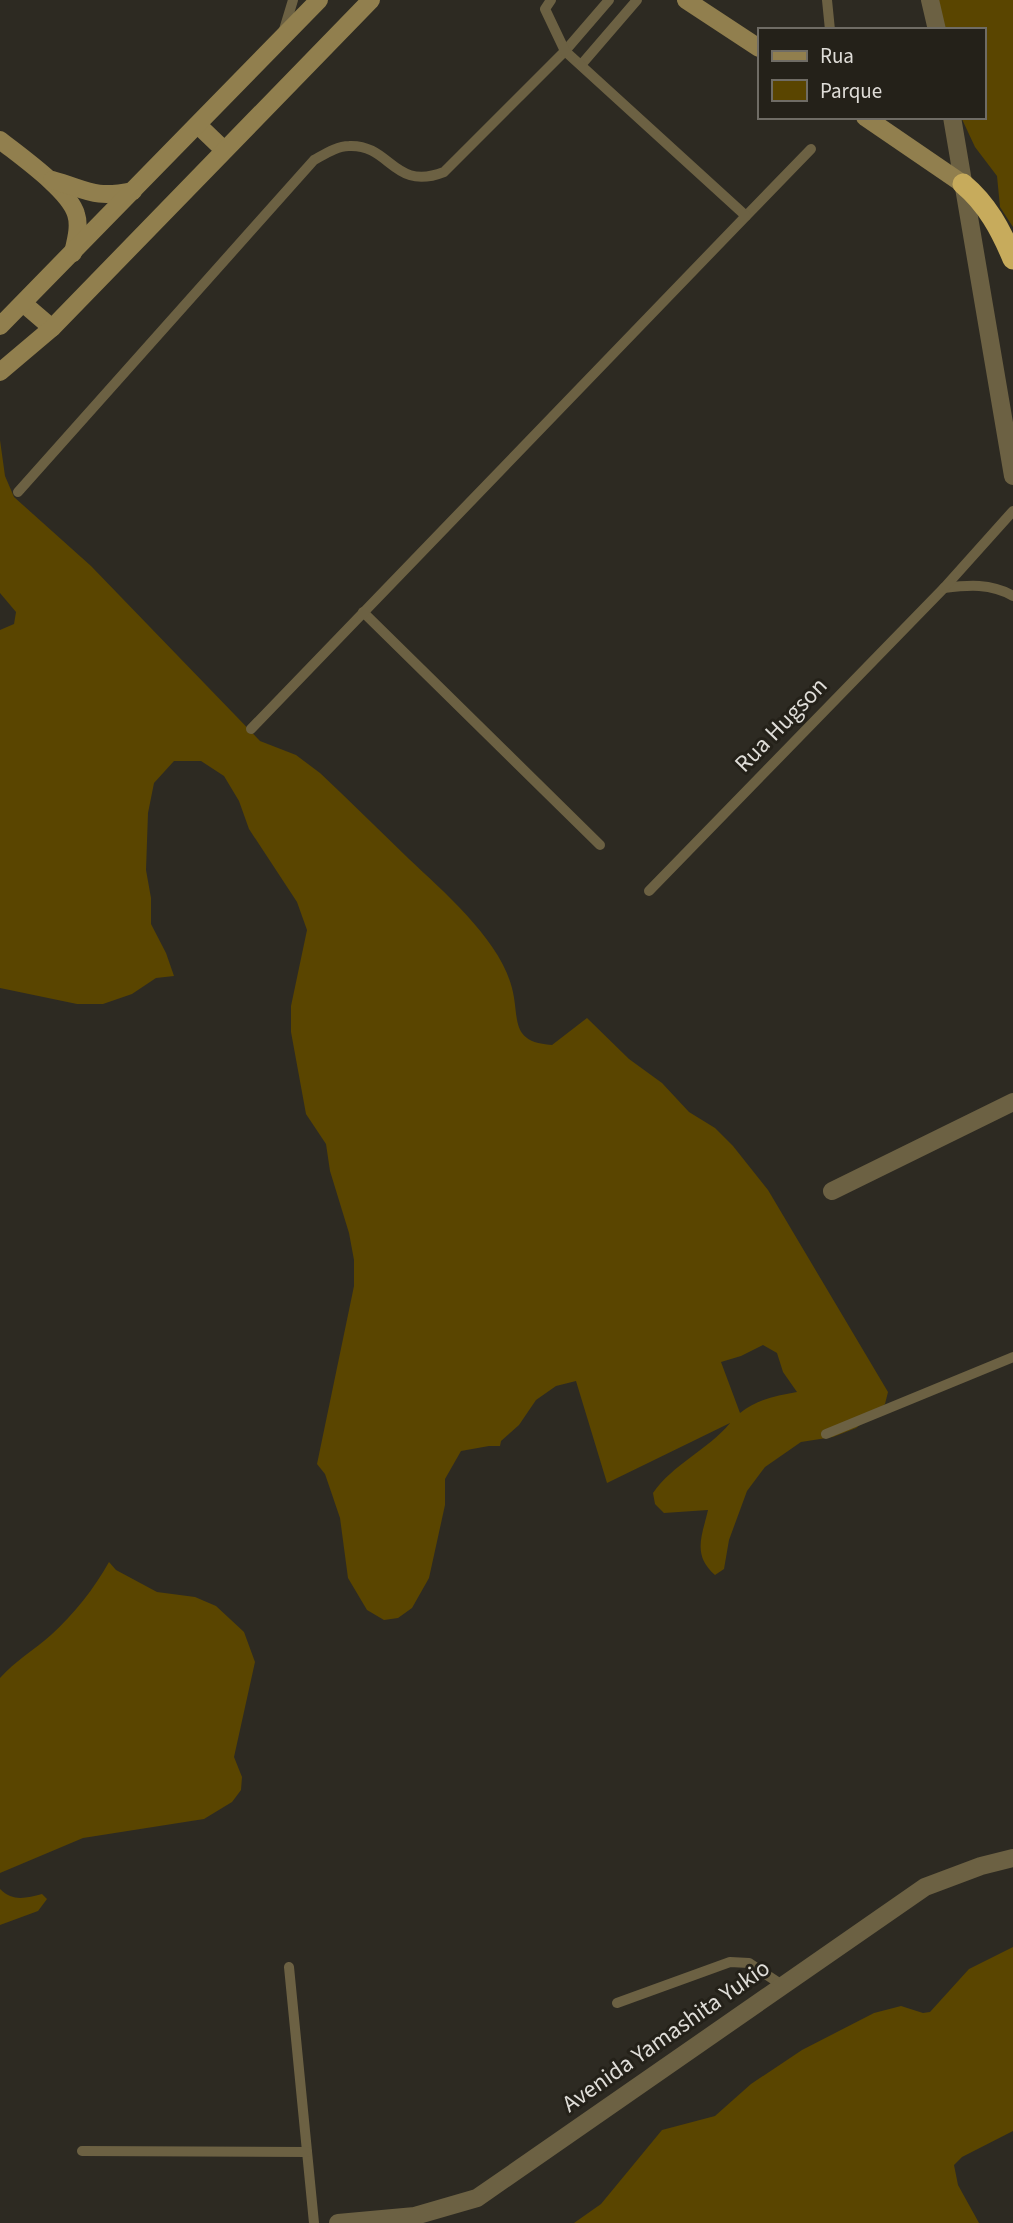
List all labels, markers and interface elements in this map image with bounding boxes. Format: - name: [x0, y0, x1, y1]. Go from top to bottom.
- legend: [758, 28, 985, 119]
- text: Rua: [820, 41, 854, 71]
- text: Parque: [820, 76, 882, 106]
- street label: Rua Hugson: [727, 669, 835, 781]
- street label: Avenida Yamashita Yukio: [555, 1951, 777, 2121]

